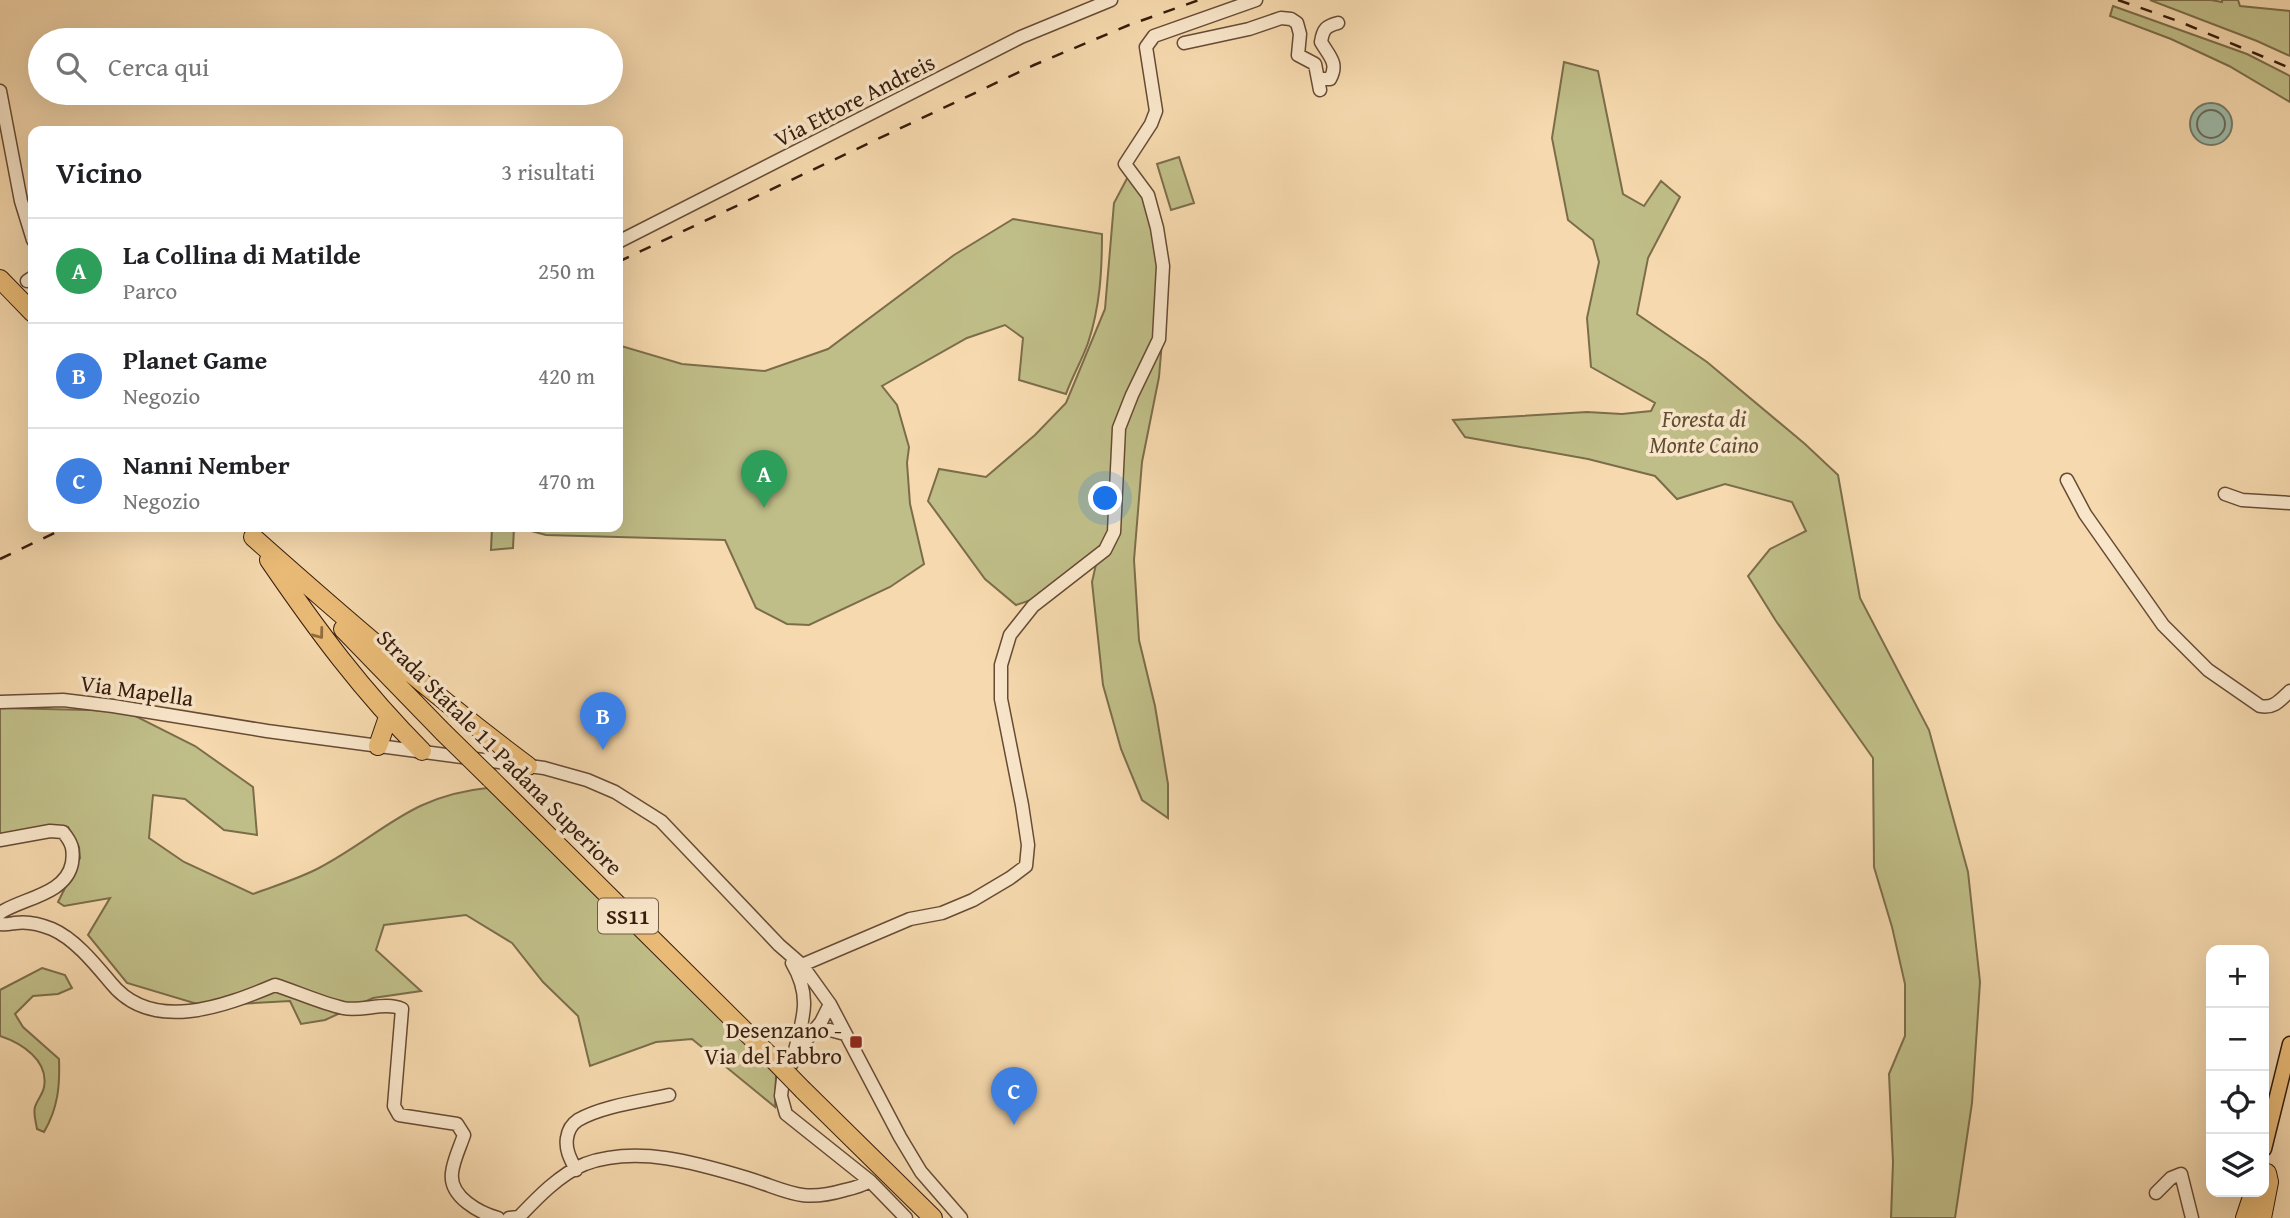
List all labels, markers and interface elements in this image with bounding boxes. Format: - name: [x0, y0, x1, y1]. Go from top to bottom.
- search box: [28, 28, 623, 105]
- street label: Via Ettore Andreis: [768, 45, 940, 155]
- text: Cerca qui: [108, 47, 209, 86]
- icon: search: [52, 48, 90, 86]
- text: Vicino: [56, 150, 142, 194]
- text: 3 risultati: [501, 155, 595, 188]
- text: La Collina di Matilde: [123, 235, 361, 274]
- text: A: [72, 254, 86, 287]
- text: 250 m: [538, 254, 595, 287]
- text: Parco: [123, 274, 177, 307]
- text: Planet Game: [123, 340, 267, 379]
- text: B: [72, 359, 86, 392]
- text: 420 m: [538, 359, 595, 392]
- text: Negozio: [123, 379, 200, 412]
- park label: Foresta di Monte Caino: [1649, 402, 1759, 461]
- text: Nanni Nember: [123, 445, 290, 484]
- pin: A: [741, 450, 787, 508]
- text: C: [72, 464, 86, 497]
- text: 470 m: [538, 464, 595, 497]
- your location: [1088, 481, 1122, 515]
- text: Negozio: [123, 484, 200, 517]
- street label: Strada Statale 11 Padana Superiore: [369, 621, 631, 883]
- one-way arrow: [311, 626, 324, 638]
- street label: Via Mapella: [78, 666, 196, 714]
- pin: B: [580, 692, 626, 750]
- road number: SS11: [598, 898, 658, 934]
- map controls: [2206, 945, 2269, 1197]
- button: +: [2206, 945, 2269, 1008]
- button: −: [2206, 1008, 2269, 1071]
- place label: Desenzano - Via del Fabbro: [704, 1013, 842, 1072]
- marker: Desenzano - Via del Fabbro: [848, 1034, 864, 1050]
- pin: C: [991, 1067, 1037, 1125]
- button: locate: [2206, 1071, 2269, 1134]
- button: layers: [2206, 1134, 2269, 1197]

